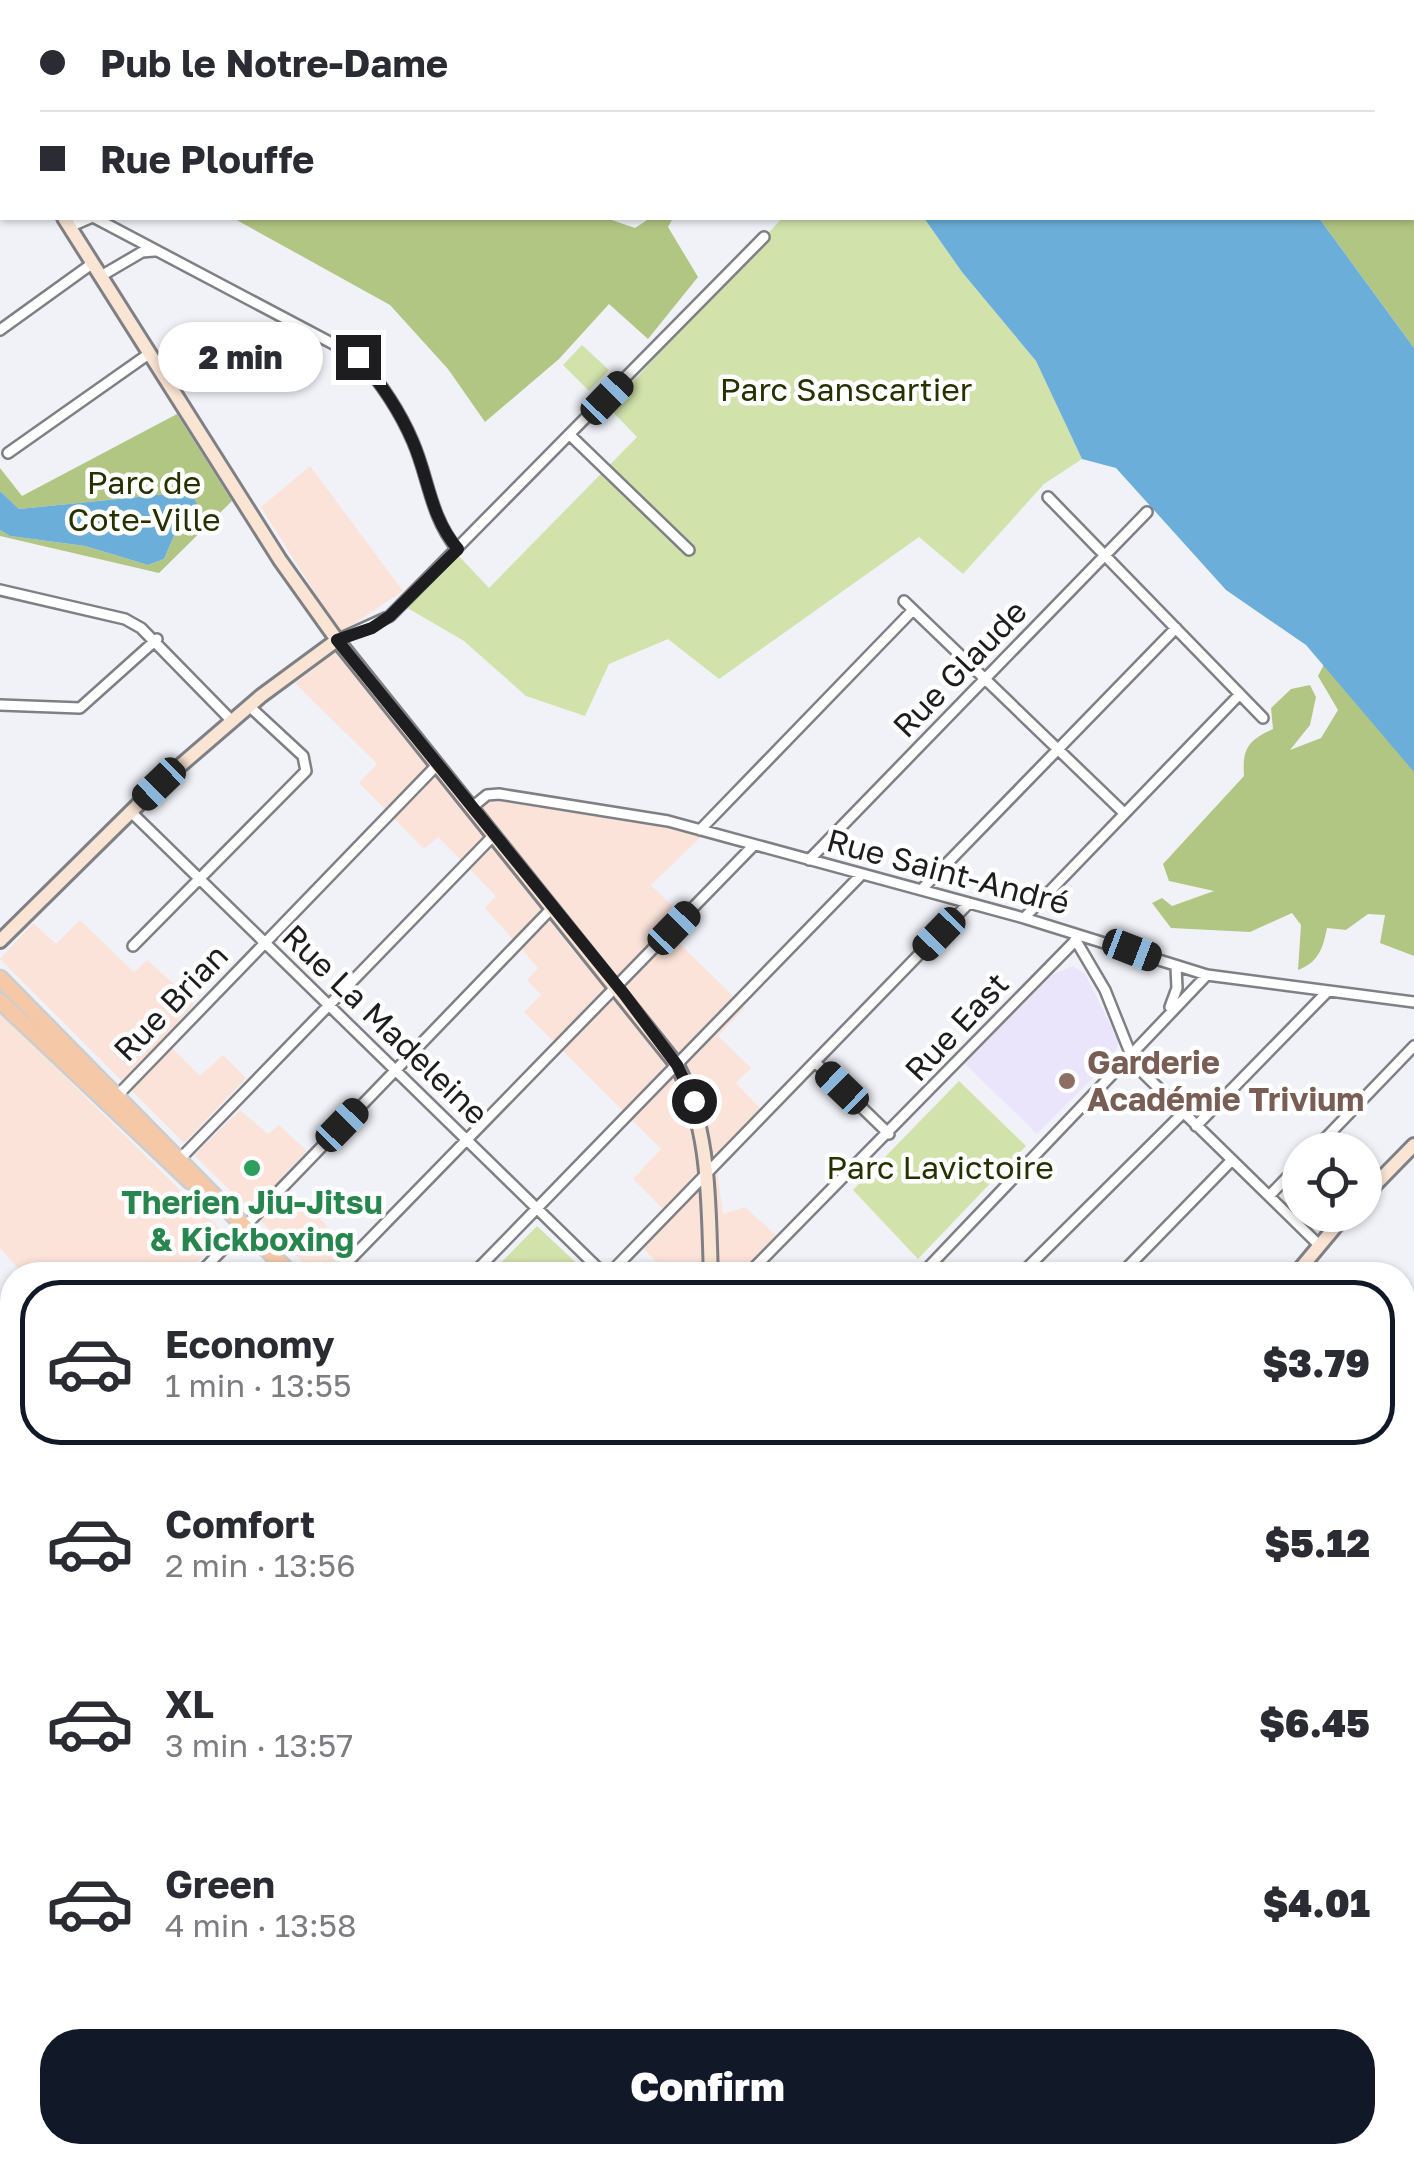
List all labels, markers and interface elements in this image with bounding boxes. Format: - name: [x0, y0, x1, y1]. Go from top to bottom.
- text: Pub le Notre-Dame: [100, 40, 448, 85]
- text: Rue Plouffe: [100, 136, 315, 181]
- callout: 2 min: [158, 322, 323, 392]
- route end: [336, 335, 381, 380]
- text: 2 min: [198, 338, 283, 376]
- car: [575, 366, 639, 430]
- park label: Parc Sanscartier: [720, 370, 972, 408]
- park label: Parc de Cote-Ville: [67, 463, 221, 538]
- street label: Rue Glaude: [885, 592, 1034, 745]
- car: [127, 752, 191, 816]
- street label: Rue Saint-André: [823, 820, 1074, 922]
- car: [642, 896, 706, 960]
- car: [907, 902, 971, 966]
- street label: Rue La Madeleine: [275, 917, 496, 1132]
- car: [1099, 925, 1165, 975]
- street label: Rue Brian: [105, 936, 235, 1068]
- street label: Rue East: [897, 964, 1016, 1088]
- place label: Garderie Académie Trivium: [1087, 1043, 1364, 1118]
- car: [810, 1056, 874, 1120]
- marker: Garderie Académie Trivium: [1056, 1070, 1078, 1092]
- route start: [672, 1079, 717, 1124]
- car: [310, 1093, 374, 1157]
- map controls: [1282, 1132, 1382, 1232]
- button: locate: [1282, 1132, 1382, 1232]
- park label: Parc Lavictoire: [826, 1148, 1054, 1186]
- marker: Therien Jiu-Jitsu & Kickboxing: [241, 1157, 263, 1179]
- place label: Therien Jiu-Jitsu & Kickboxing: [121, 1183, 383, 1258]
- icon: car: [45, 1318, 135, 1408]
- text: Economy: [165, 1321, 334, 1366]
- text: $3.79: [1263, 1340, 1370, 1385]
- text: 1 min · 13:55: [165, 1366, 352, 1404]
- icon: car: [45, 1498, 135, 1588]
- text: Comfort: [165, 1501, 315, 1546]
- text: $5.12: [1264, 1520, 1370, 1565]
- text: 2 min · 13:56: [165, 1546, 356, 1584]
- icon: car: [45, 1678, 135, 1768]
- text: XL: [165, 1681, 214, 1726]
- text: $6.45: [1259, 1700, 1370, 1745]
- text: 3 min · 13:57: [165, 1726, 353, 1764]
- icon: car: [45, 1858, 135, 1948]
- text: Green: [165, 1861, 275, 1906]
- text: $4.01: [1263, 1880, 1370, 1925]
- text: 4 min · 13:58: [165, 1906, 357, 1944]
- button: Confirm: [40, 2029, 1375, 2144]

